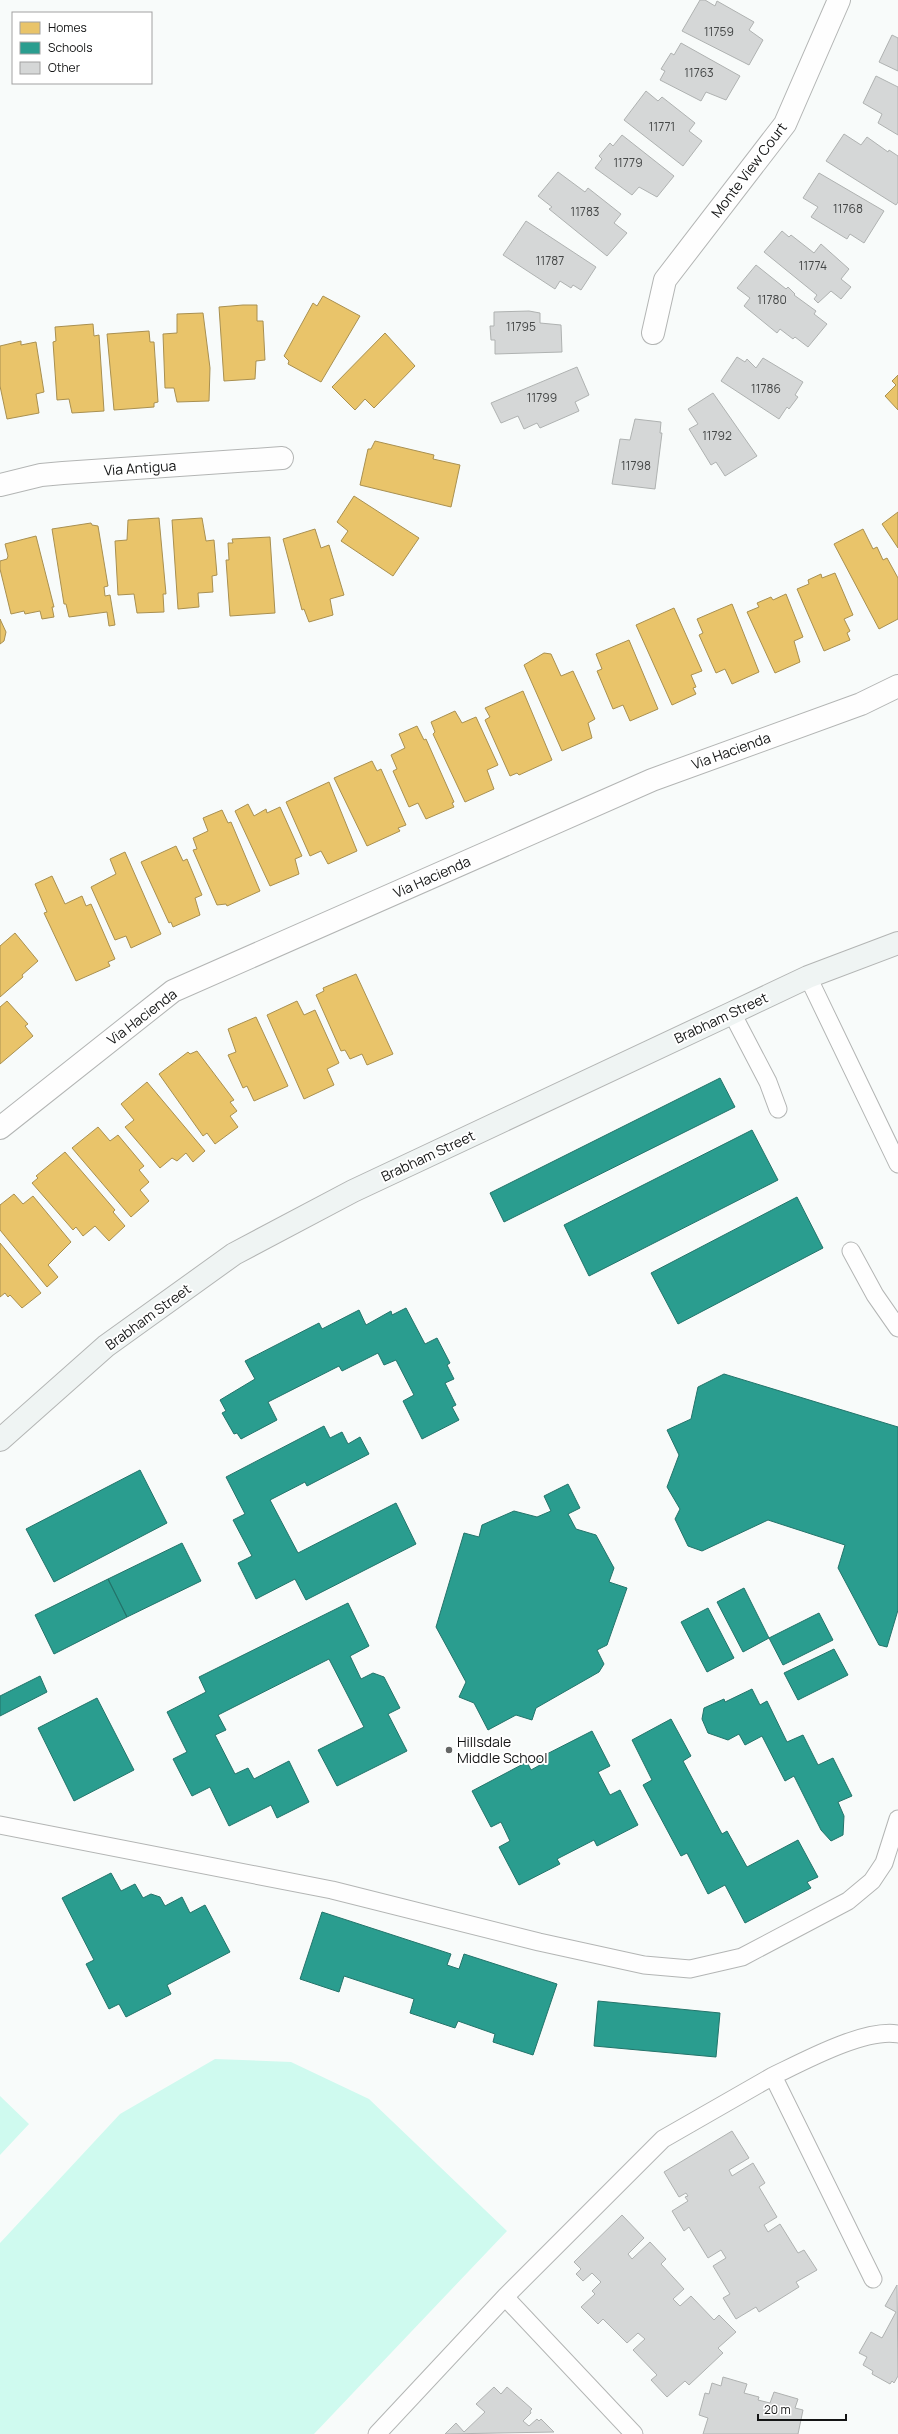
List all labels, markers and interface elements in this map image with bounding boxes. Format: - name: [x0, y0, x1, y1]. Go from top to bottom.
- legend: [12, 12, 152, 84]
- text: Homes: [48, 19, 87, 36]
- house number: 11759: [704, 23, 734, 40]
- text: Schools: [48, 39, 92, 56]
- text: Other: [48, 59, 81, 76]
- house number: 11763: [684, 64, 714, 81]
- house number: 11771: [649, 118, 675, 135]
- street label: Monte View Court: [706, 118, 791, 221]
- house number: 11779: [613, 154, 643, 171]
- house number: 11768: [833, 200, 863, 217]
- house number: 11783: [571, 203, 600, 220]
- house number: 11787: [536, 252, 564, 269]
- house number: 11774: [799, 257, 827, 274]
- house number: 11780: [757, 291, 787, 308]
- house number: 11795: [506, 318, 536, 335]
- house number: 11786: [751, 380, 781, 397]
- house number: 11799: [527, 389, 557, 406]
- house number: 11792: [702, 427, 732, 444]
- street label: Via Antigua: [103, 455, 177, 480]
- house number: 11798: [621, 457, 651, 474]
- street label: Via Hacienda: [689, 727, 773, 774]
- street label: Via Hacienda: [390, 851, 473, 902]
- street label: Via Hacienda: [103, 984, 180, 1049]
- street label: Brabham Street: [671, 987, 771, 1048]
- street label: Brabham Street: [378, 1125, 478, 1186]
- street label: Brabham Street: [101, 1279, 195, 1354]
- place label: Hillsdale Middle School: [457, 1732, 547, 1767]
- marker: Hillsdale Middle School: [444, 1745, 454, 1755]
- scale bar: [758, 2396, 846, 2422]
- text: 20 m: [764, 2401, 791, 2418]

